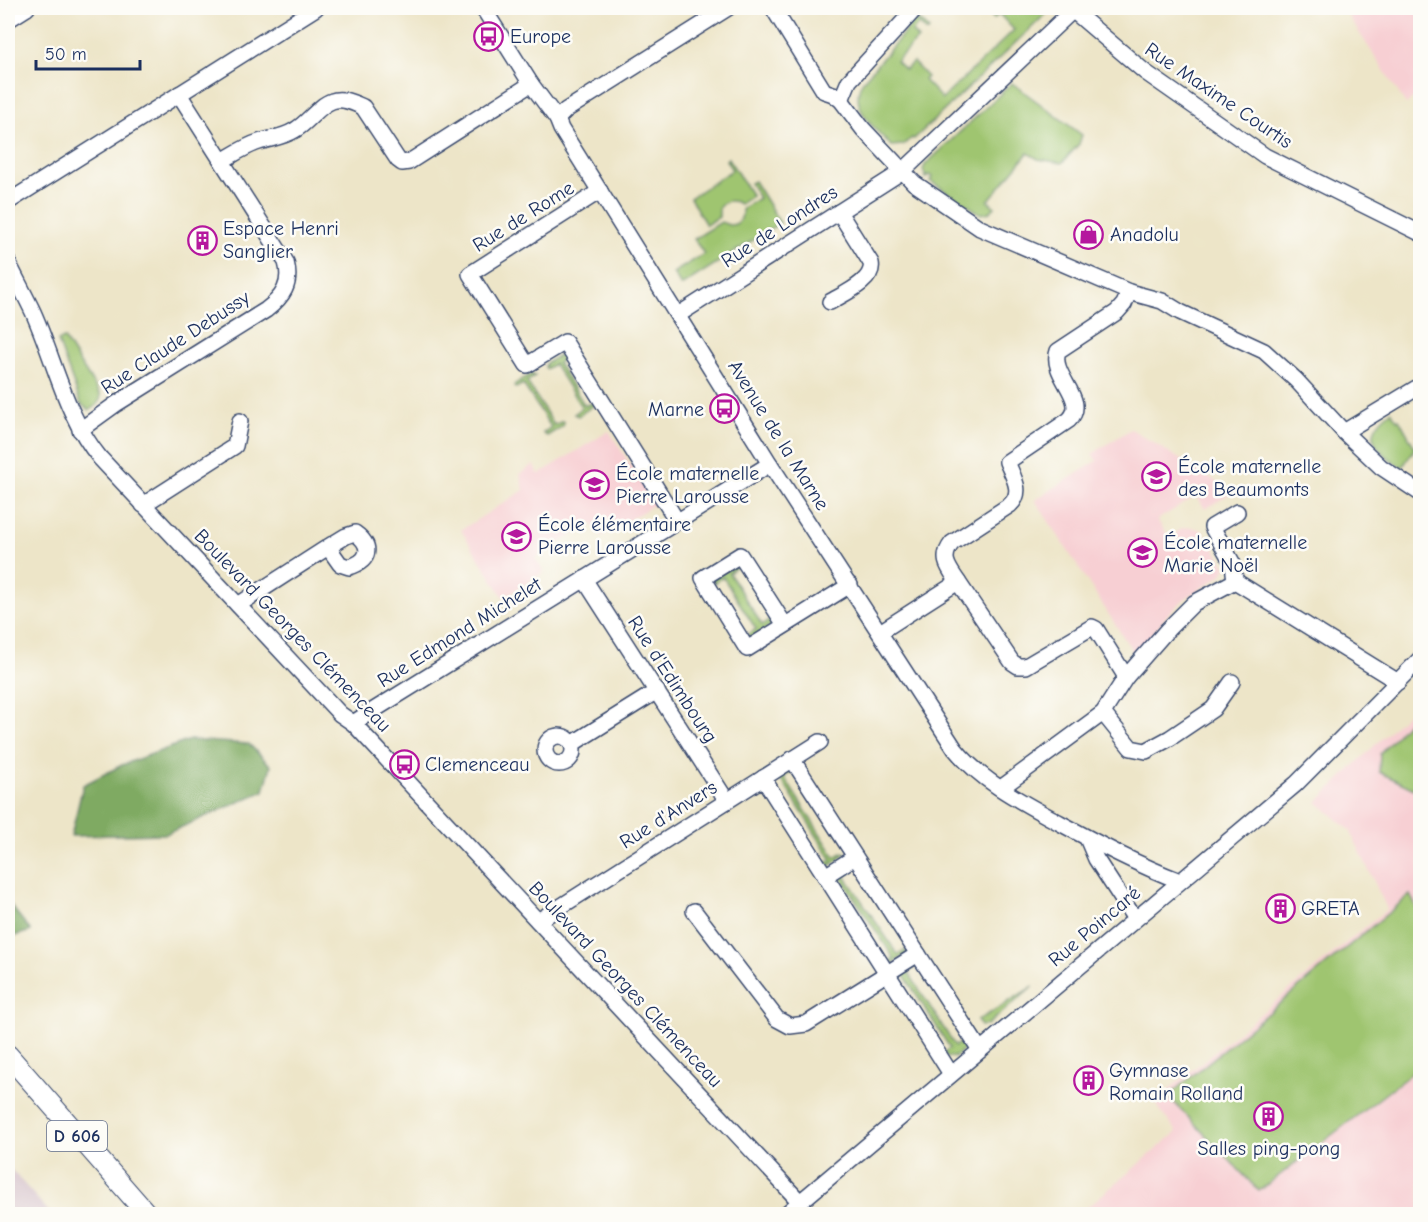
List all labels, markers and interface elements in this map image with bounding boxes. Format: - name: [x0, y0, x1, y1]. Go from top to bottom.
- bus stop icon: Europe: [473, 20, 505, 52]
- place label: Europe: [510, 25, 571, 48]
- scale bar: [36, 33, 140, 71]
- street label: Rue Maxime Courtis: [1141, 38, 1297, 153]
- text: 50 m: [45, 44, 87, 65]
- street label: Rue de Rome: [468, 176, 578, 257]
- street label: Rue de Londres: [717, 180, 842, 273]
- place label: Espace Henri Sanglier: [223, 217, 339, 263]
- shop icon: Anadolu: [1073, 218, 1105, 250]
- place label: Anadolu: [1110, 223, 1179, 246]
- building icon: Espace Henri Sanglier: [186, 224, 218, 256]
- street label: Rue Claude Debussy: [97, 286, 254, 399]
- street label: Avenue de la Marne: [723, 356, 834, 514]
- bus stop icon: Marne: [709, 393, 741, 425]
- place label: Marne: [648, 398, 704, 421]
- place label: École maternelle des Beaumonts: [1178, 455, 1321, 501]
- school or university icon: École maternelle des Beaumonts: [1141, 461, 1173, 493]
- place label: École maternelle Pierre Larousse: [616, 462, 759, 508]
- school or university icon: École maternelle Pierre Larousse: [579, 469, 611, 501]
- place label: École élémentaire Pierre Larousse: [538, 513, 691, 559]
- school or university icon: École élémentaire Pierre Larousse: [501, 520, 533, 552]
- street label: Boulevard Georges Clémenceau: [190, 524, 396, 736]
- place label: École maternelle Marie Noël: [1164, 531, 1307, 577]
- school or university icon: École maternelle Marie Noël: [1127, 537, 1159, 569]
- street label: Rue Edmond Michelet: [373, 572, 546, 692]
- street label: Rue d'Edimbourg: [623, 612, 722, 747]
- bus stop icon: Clemenceau: [388, 748, 420, 780]
- place label: Clemenceau: [425, 753, 530, 776]
- street label: Rue d'Anvers: [615, 775, 721, 853]
- street label: Boulevard Georges Clémenceau: [524, 877, 727, 1092]
- street label: Rue Poincaré: [1044, 881, 1145, 971]
- building icon: GRETA: [1264, 892, 1296, 924]
- place label: GRETA: [1301, 897, 1360, 920]
- place label: Gymnase Romain Rolland: [1109, 1059, 1243, 1105]
- building icon: Gymnase Romain Rolland: [1072, 1065, 1104, 1097]
- building icon: Salles ping-pong: [1253, 1101, 1285, 1133]
- road number: D 606: [47, 1121, 107, 1151]
- place label: Salles ping-pong: [1198, 1137, 1340, 1160]

